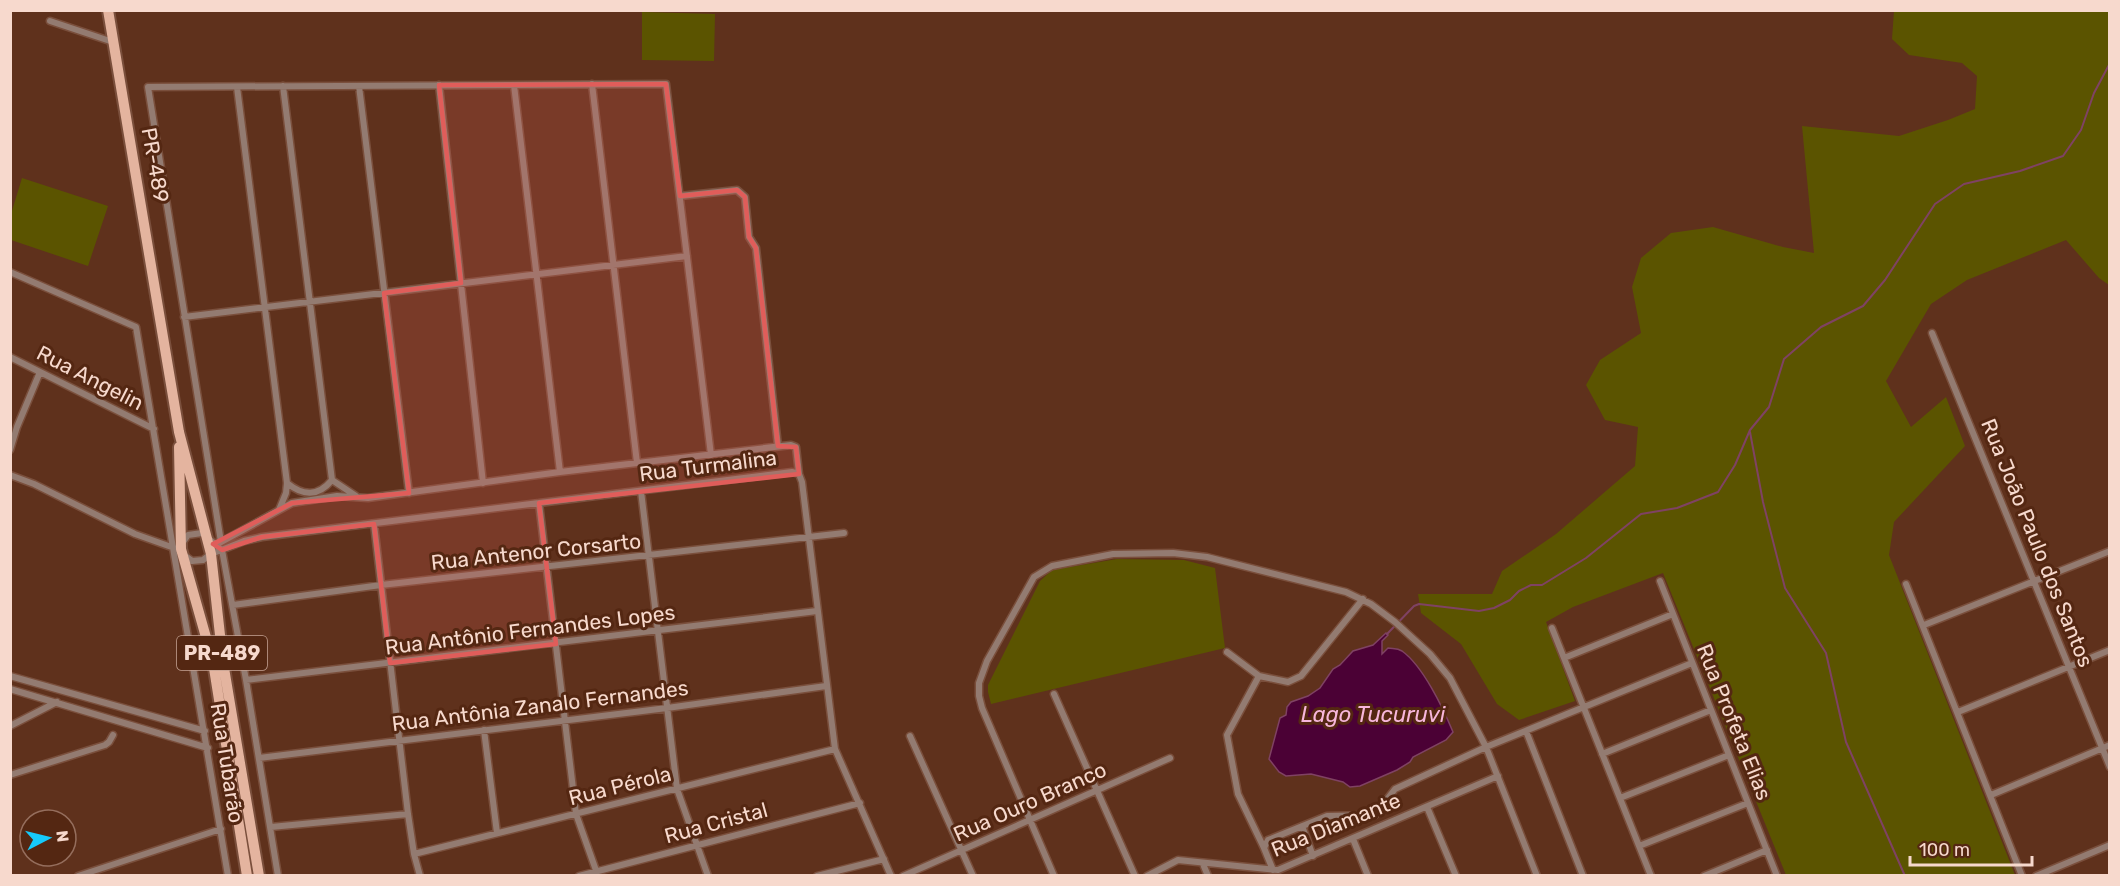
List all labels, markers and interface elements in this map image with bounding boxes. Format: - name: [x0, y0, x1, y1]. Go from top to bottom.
- street label: PR-489: [137, 125, 174, 204]
- street label: Rua Angelin: [33, 340, 148, 415]
- street label: Rua João Paulo dos Santos: [1976, 415, 2099, 671]
- street label: Rua Turmalina: [638, 445, 778, 486]
- street label: Rua Antenor Corsarto: [430, 528, 642, 575]
- street label: Rua Antônio Fernandes Lopes: [383, 599, 676, 660]
- road number: PR-489: [177, 636, 267, 670]
- street label: Rua Profeta Elias: [1692, 640, 1777, 803]
- street label: Rua Antônia Zanalo Fernandes: [390, 675, 690, 736]
- street label: Rua Tubarão: [206, 701, 249, 825]
- water label: Lago Tucuruvi: [1301, 701, 1446, 728]
- street label: Rua Ouro Branco: [949, 757, 1110, 846]
- street label: Rua Pérola: [566, 761, 674, 810]
- street label: Rua Diamante: [1268, 787, 1404, 862]
- street label: Rua Cristal: [662, 797, 770, 848]
- north arrow: [18, 808, 78, 868]
- text: N: [52, 829, 73, 843]
- scale bar: [1910, 829, 2032, 867]
- text: 100 m: [1919, 839, 1970, 861]

